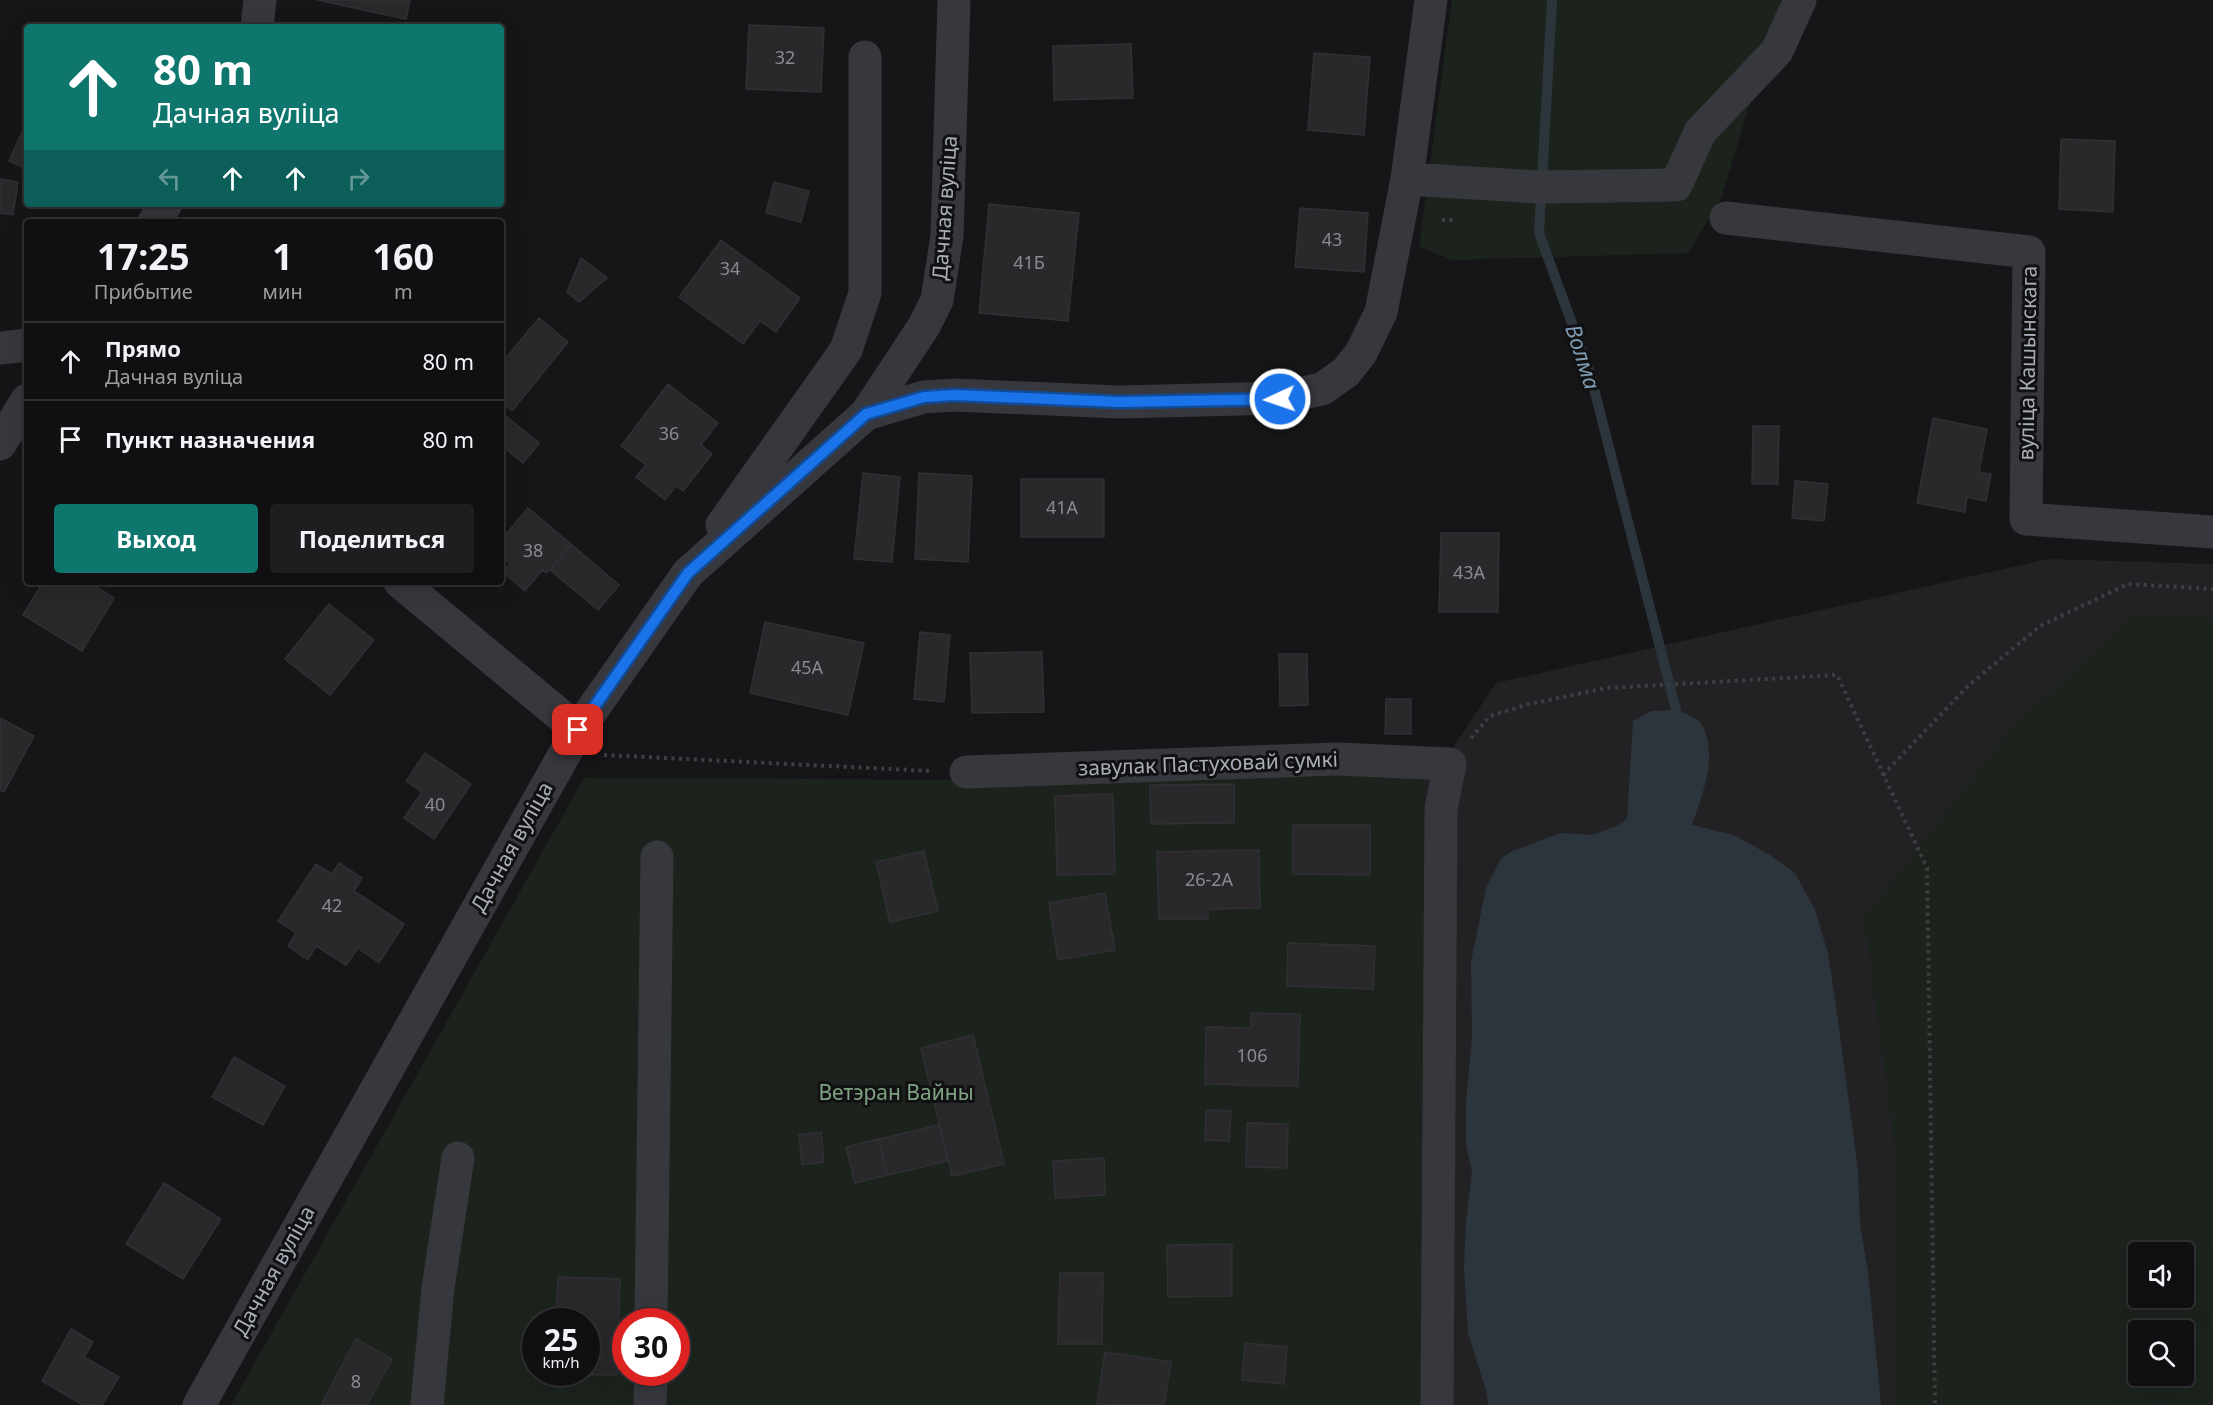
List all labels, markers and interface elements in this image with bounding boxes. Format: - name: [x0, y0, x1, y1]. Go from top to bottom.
- text: 80 m: [153, 40, 253, 97]
- house number: 32: [775, 45, 795, 69]
- icon: ahead: [54, 48, 132, 126]
- text: Дачная вуліца: [153, 94, 340, 131]
- street label: Дачная вуліца: [925, 135, 963, 281]
- icon: left: [153, 162, 186, 195]
- icon: ahead: [216, 162, 249, 195]
- icon: ahead: [279, 162, 312, 195]
- icon: right: [342, 162, 375, 195]
- house number: 43: [1322, 227, 1342, 251]
- text: 17:25: [97, 232, 190, 281]
- text: 1: [272, 232, 293, 281]
- text: 160: [372, 232, 434, 281]
- house number: 41Б: [1013, 250, 1045, 274]
- house number: 34: [720, 256, 740, 280]
- street label: вуліца Кашынскага: [2011, 265, 2043, 461]
- text: Прибытие: [94, 278, 193, 305]
- text: мин: [263, 278, 303, 305]
- text: m: [394, 278, 413, 305]
- water label: Волма: [1559, 320, 1608, 393]
- text: Прямо: [105, 333, 181, 363]
- icon: ahead: [54, 345, 87, 378]
- text: 80 m: [423, 346, 474, 376]
- text: Дачная вуліца: [105, 363, 243, 390]
- position arrow: [1248, 367, 1312, 431]
- house number: 36: [659, 421, 679, 445]
- icon: arrive: [54, 423, 87, 456]
- text: Пункт назначения: [105, 424, 315, 454]
- text: 80 m: [423, 424, 474, 454]
- house number: 41А: [1046, 495, 1079, 519]
- button: Выход: [54, 504, 258, 573]
- button: Поделиться: [270, 504, 474, 573]
- house number: 38: [523, 538, 543, 562]
- house number: 43А: [1453, 560, 1486, 584]
- house number: 45А: [791, 655, 824, 679]
- pin: [552, 704, 603, 755]
- icon: arrive: [561, 713, 594, 746]
- street label: завулак Пастуховай сумкі: [1077, 744, 1338, 782]
- street label: Дачная вуліца: [464, 776, 559, 917]
- house number: 40: [425, 792, 445, 816]
- house number: 26-2А: [1185, 867, 1234, 891]
- house number: 42: [322, 893, 342, 917]
- house number: 106: [1237, 1043, 1267, 1067]
- park label: Ветэран Вайны: [818, 1078, 974, 1106]
- street label: Дачная вуліца: [226, 1200, 321, 1341]
- map controls: [2128, 1242, 2194, 1386]
- button: sound: [2128, 1242, 2194, 1308]
- speed limit sign: 30: [612, 1308, 690, 1386]
- text: 25: [544, 1319, 578, 1360]
- button: search: [2128, 1320, 2194, 1386]
- text: km/h: [543, 1352, 579, 1372]
- house number: 8: [351, 1369, 361, 1393]

